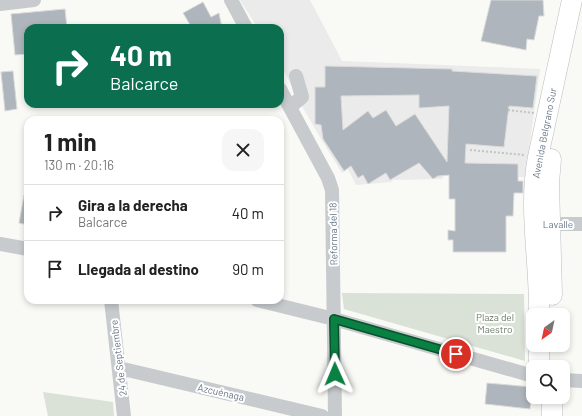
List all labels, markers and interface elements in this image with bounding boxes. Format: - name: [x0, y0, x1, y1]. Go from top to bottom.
- text: 40 m: [110, 38, 172, 72]
- icon: right: [44, 40, 96, 92]
- text: Balcarce: [110, 72, 178, 94]
- street label: Avenida Belgrano Sur: [529, 86, 559, 179]
- text: 1 min: [44, 127, 97, 156]
- button: close: [222, 129, 264, 171]
- text: 130 m · 20:16: [44, 157, 114, 173]
- text: Gira a la derecha: [78, 196, 188, 214]
- icon: right: [44, 202, 66, 224]
- street label: Reforma del 18: [326, 203, 340, 265]
- text: 40 m: [232, 204, 264, 222]
- text: Balcarce: [78, 214, 127, 230]
- street label: Lavalle: [543, 218, 573, 230]
- icon: arrive: [44, 258, 66, 280]
- text: Llegada al destino: [78, 260, 199, 278]
- text: 90 m: [232, 260, 264, 278]
- north arrow: [526, 308, 570, 352]
- map controls: [526, 308, 570, 404]
- park label: Plaza del Maestro: [476, 311, 514, 335]
- street label: 24 de Septiembre: [107, 319, 129, 397]
- pin: [439, 337, 473, 371]
- icon: arrive: [445, 343, 467, 365]
- position arrow: [314, 353, 356, 395]
- button: search: [526, 360, 570, 404]
- street label: Azcuénaga: [197, 381, 245, 403]

